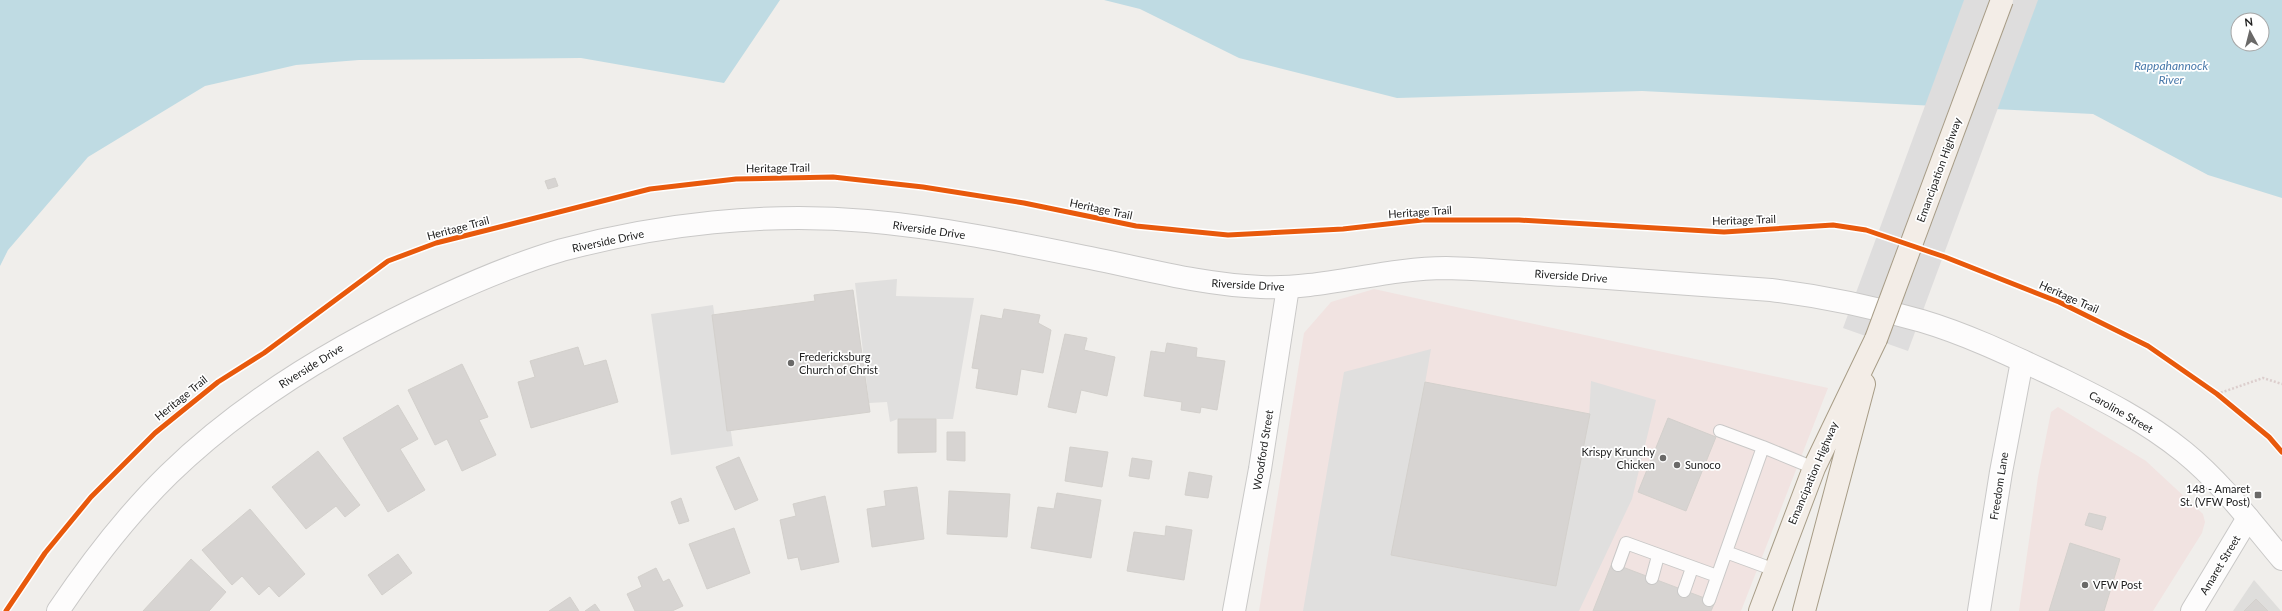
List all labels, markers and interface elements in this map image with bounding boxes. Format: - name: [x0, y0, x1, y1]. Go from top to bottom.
- north arrow: [2230, 12, 2270, 52]
- text: N: [2244, 15, 2254, 29]
- water label: Rappahannock River: [2134, 58, 2208, 87]
- street label: Emancipation Highway: [1914, 115, 1964, 224]
- street label: Heritage Trail: [746, 160, 810, 175]
- street label: Heritage Trail: [1068, 196, 1134, 222]
- street label: Heritage Trail: [1388, 203, 1452, 220]
- street label: Heritage Trail: [1712, 212, 1776, 227]
- street label: Heritage Trail: [425, 213, 490, 242]
- street label: Riverside Drive: [892, 218, 966, 241]
- street label: Riverside Drive: [571, 227, 645, 254]
- street label: Riverside Drive: [1534, 266, 1608, 285]
- street label: Riverside Drive: [1211, 276, 1285, 293]
- street label: Heritage Trail: [2037, 278, 2101, 315]
- street label: Riverside Drive: [276, 341, 345, 390]
- place label: Fredericksburg Church of Christ: [799, 350, 878, 376]
- marker: Fredericksburg Church of Christ: [786, 358, 796, 368]
- street label: Heritage Trail: [152, 372, 210, 423]
- street label: Caroline Street: [2087, 388, 2156, 435]
- street label: Woodford Street: [1250, 409, 1275, 491]
- street label: Emancipation Highway: [1785, 419, 1840, 526]
- place label: Krispy Krunchy Chicken: [1582, 445, 1655, 471]
- street label: Freedom Lane: [1987, 451, 2010, 521]
- marker: Krispy Krunchy Chicken: [1658, 453, 1668, 463]
- place label: Sunoco: [1685, 458, 1721, 471]
- marker: Sunoco: [1672, 460, 1682, 470]
- place label: 148 - Amaret St. (VFW Post): [2180, 482, 2250, 508]
- marker: 148 - Amaret St. (VFW Post): [2253, 490, 2263, 500]
- street label: Amaret Street: [2197, 533, 2242, 597]
- place label: VFW Post: [2093, 578, 2142, 591]
- marker: VFW Post: [2080, 580, 2090, 590]

